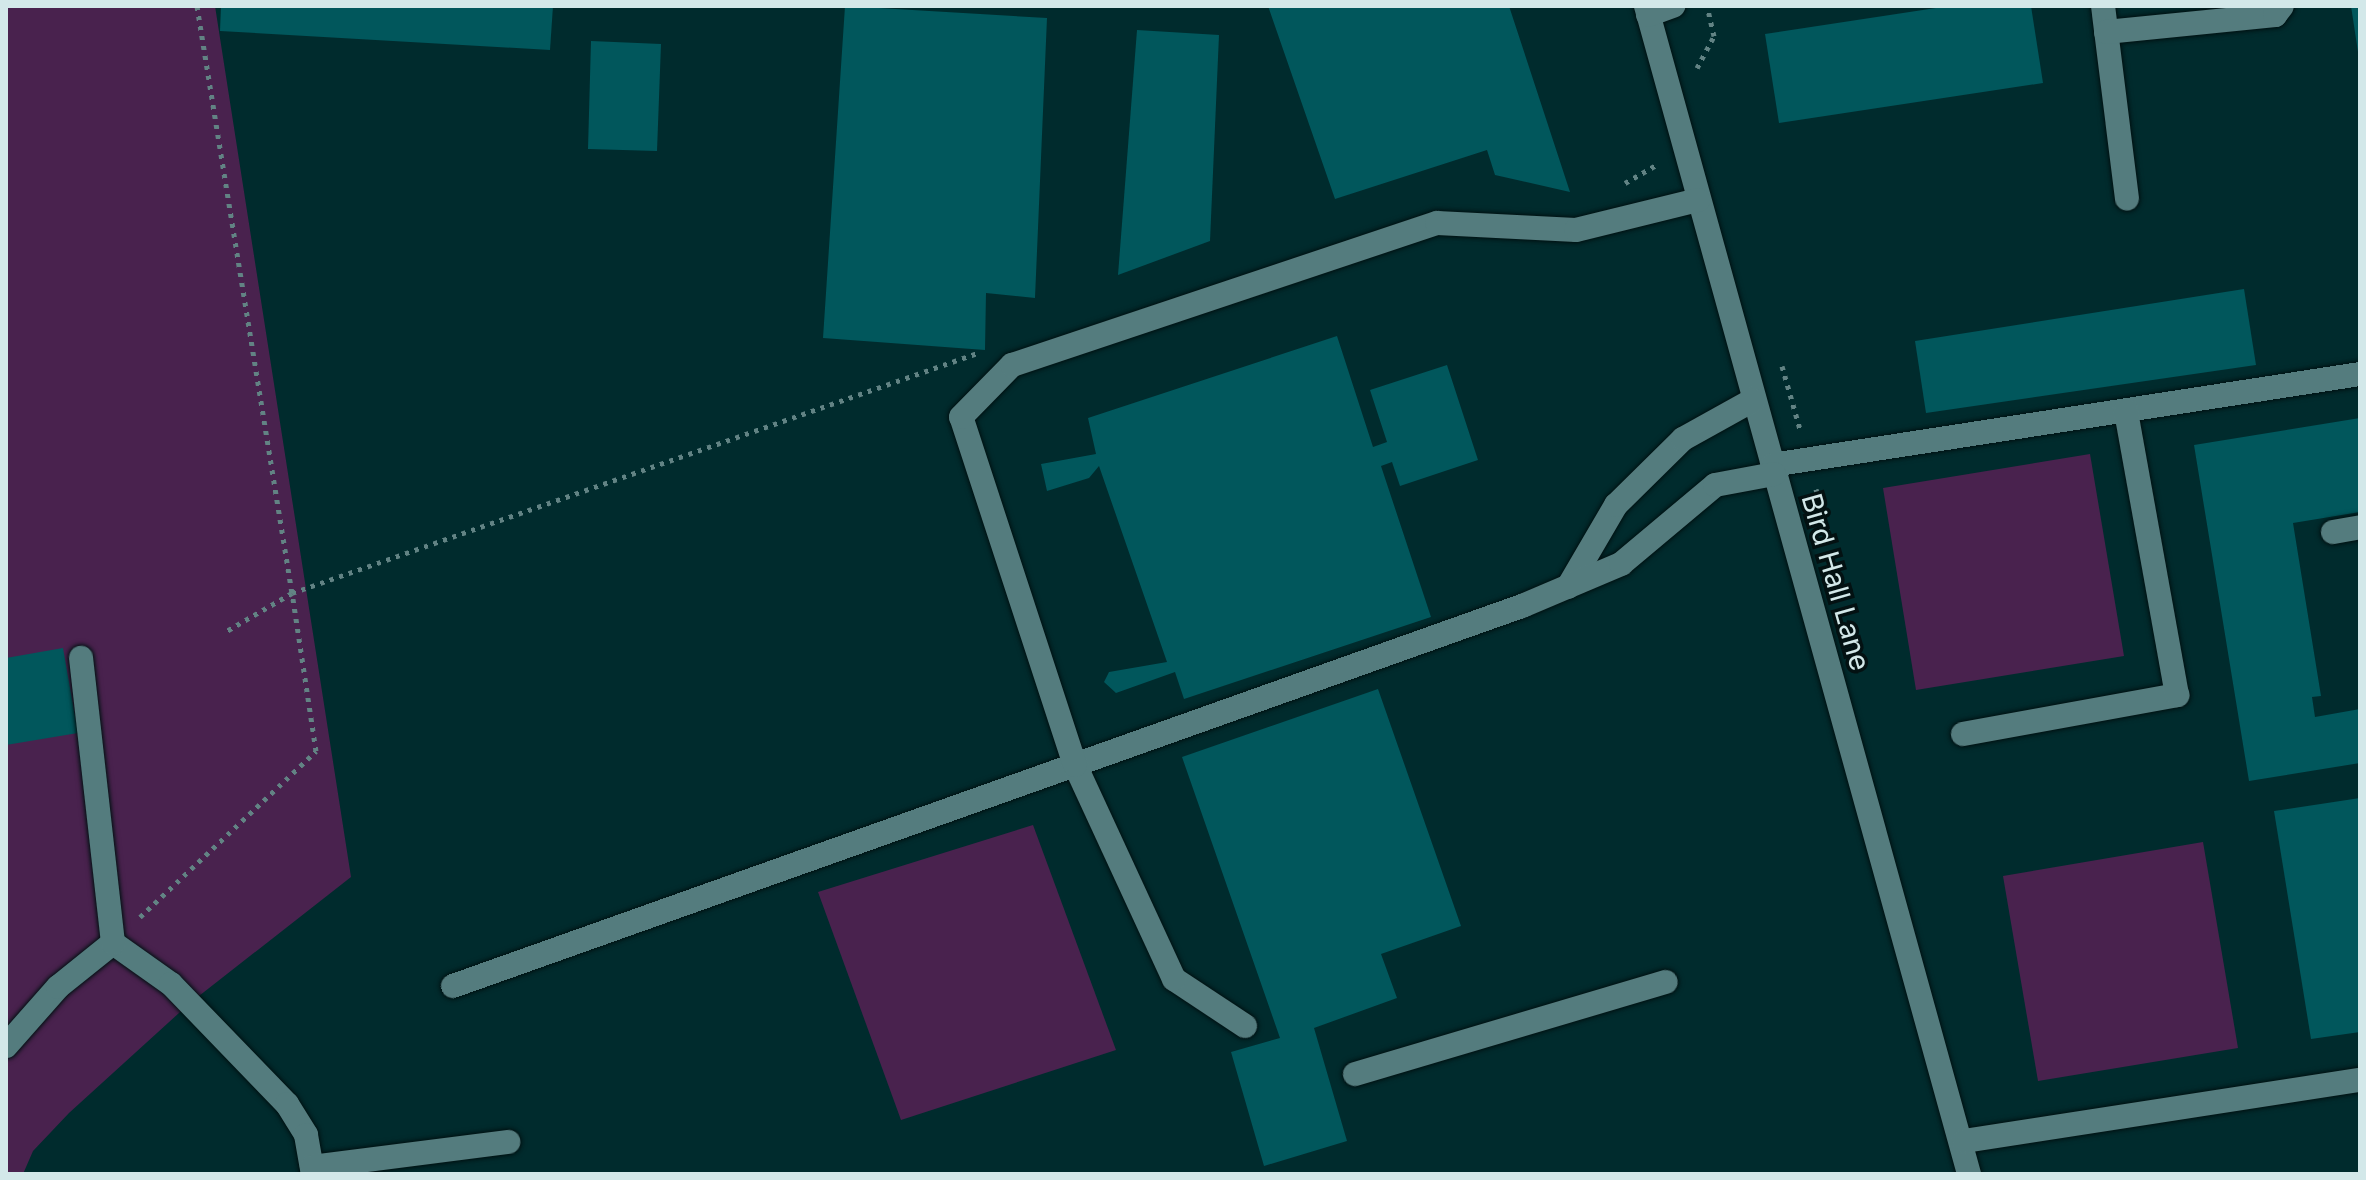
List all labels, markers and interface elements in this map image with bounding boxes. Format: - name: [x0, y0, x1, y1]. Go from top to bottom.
- street label: Bird Hall Lane: [1795, 490, 1877, 674]

